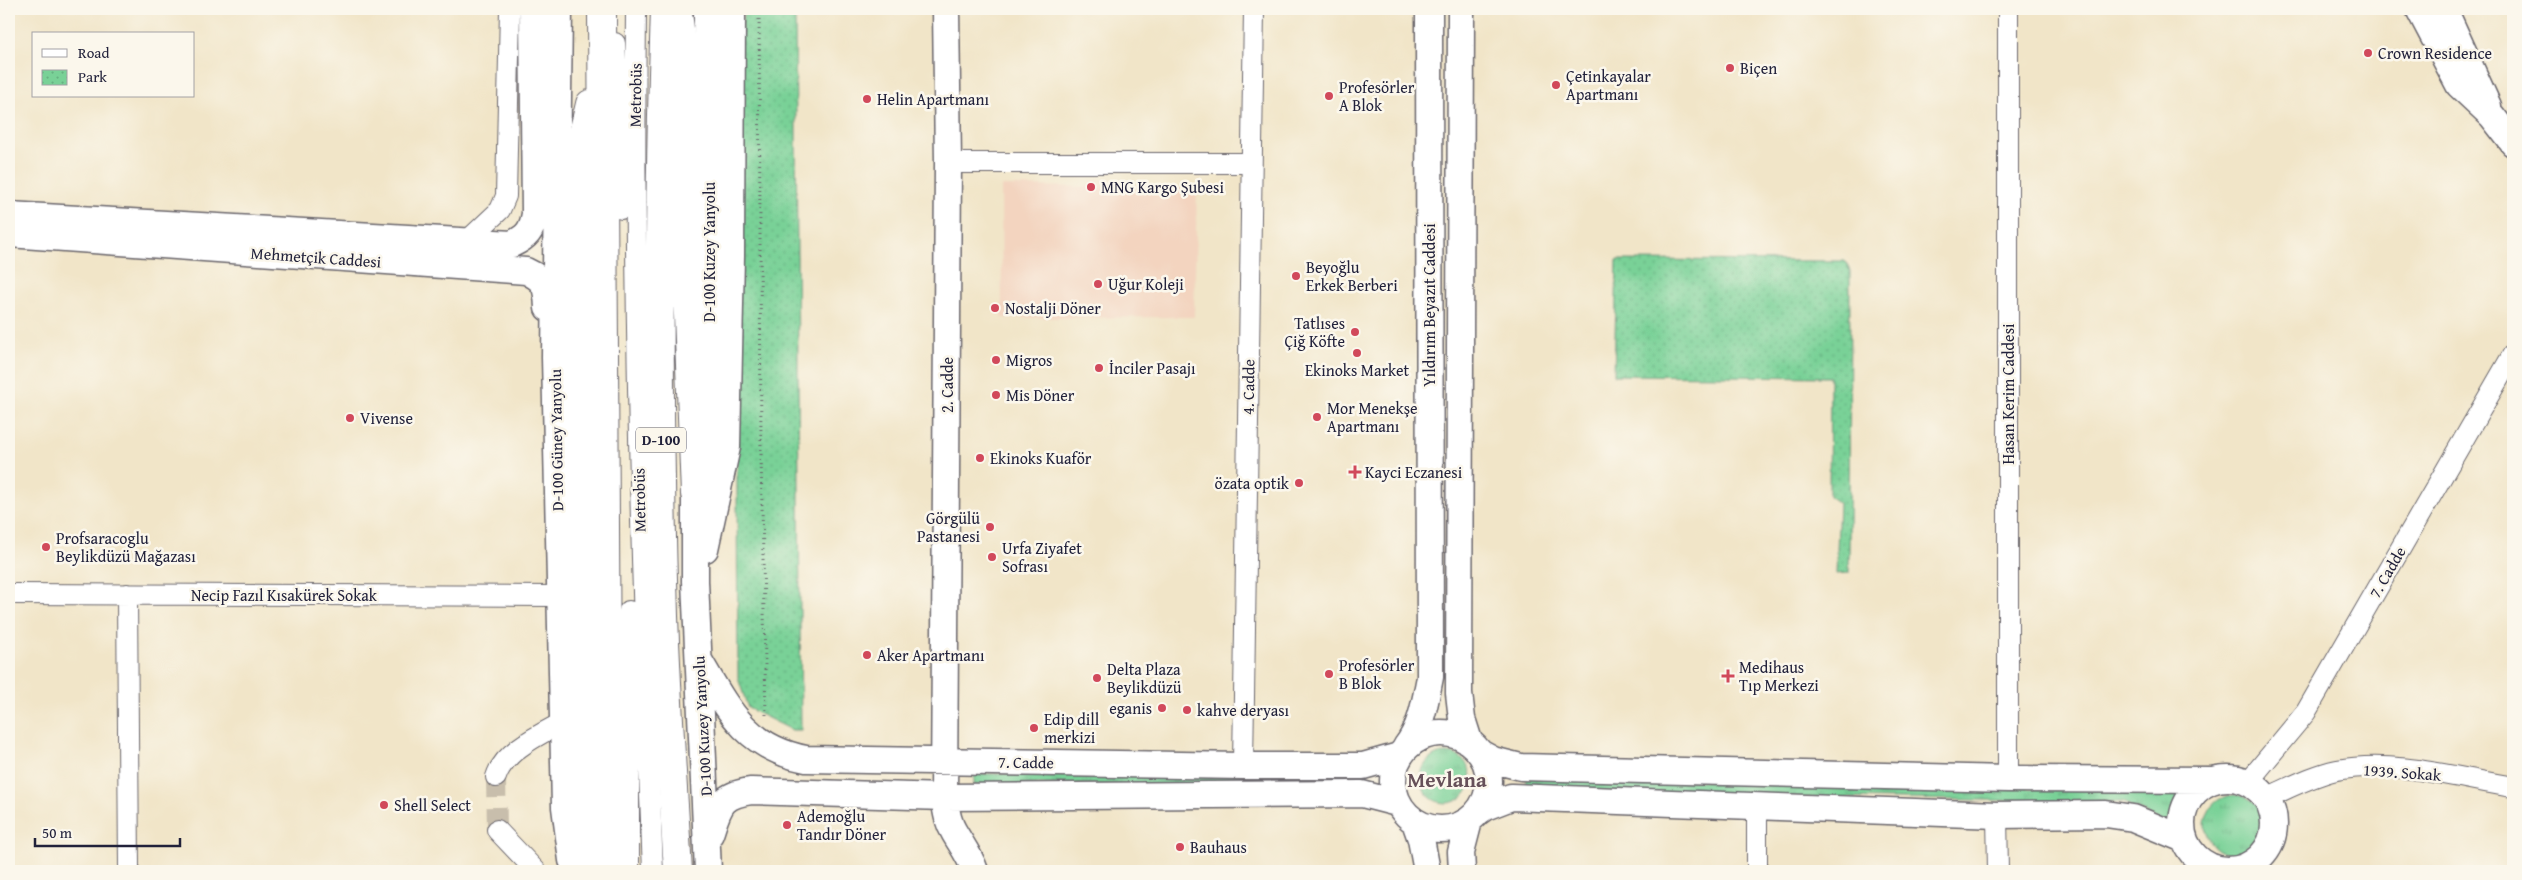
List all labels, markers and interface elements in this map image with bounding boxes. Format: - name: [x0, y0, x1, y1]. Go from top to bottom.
- legend: [32, 32, 195, 98]
- place label: Crown Residence: [2378, 41, 2492, 65]
- text: Road: [78, 42, 109, 63]
- marker: Crown Residence: [2362, 47, 2374, 59]
- place label: Biçen: [1740, 56, 1777, 80]
- marker: Biçen: [1724, 62, 1736, 74]
- street label: Metrobüs: [622, 63, 648, 127]
- place label: Çetinkayalar Apartmanı: [1566, 64, 1651, 106]
- text: Park: [78, 66, 107, 87]
- place label: Profesörler A Blok: [1339, 75, 1415, 117]
- marker: Çetinkayalar Apartmanı: [1550, 79, 1562, 91]
- place label: Helin Apartmanı: [877, 87, 989, 111]
- marker: Profesörler A Blok: [1323, 90, 1335, 102]
- marker: Helin Apartmanı: [861, 93, 873, 105]
- place label: MNG Kargo Şubesi: [1101, 175, 1224, 199]
- marker: MNG Kargo Şubesi: [1085, 181, 1097, 193]
- street label: D-100 Kuzey Yanyolu: [697, 182, 721, 322]
- street label: Yıldırım Beyazıt Caddesi: [1417, 223, 1441, 387]
- street label: Mehmetçik Caddesi: [250, 240, 383, 274]
- place label: Beyoğlu Erkek Berberi: [1306, 255, 1398, 297]
- marker: Beyoğlu Erkek Berberi: [1290, 270, 1302, 282]
- place label: Uğur Koleji: [1108, 272, 1184, 296]
- marker: Uğur Koleji: [1092, 278, 1104, 290]
- place label: Nostalji Döner: [1005, 296, 1101, 320]
- marker: Nostalji Döner: [989, 302, 1001, 314]
- place label: Tatlıses Çiğ Köfte: [1284, 311, 1345, 353]
- street label: Hasan Kerim Caddesi: [1996, 323, 2020, 464]
- marker: Tatlıses Çiğ Köfte: [1349, 326, 1361, 338]
- marker: Ekinoks Market: [1351, 347, 1363, 359]
- place label: Migros: [1006, 348, 1052, 372]
- marker: Migros: [990, 354, 1002, 366]
- place label: İnciler Pasajı: [1109, 356, 1196, 380]
- street label: 2. Cadde: [935, 357, 959, 413]
- place label: Ekinoks Market: [1305, 358, 1409, 382]
- street label: 4. Cadde: [1236, 359, 1260, 415]
- marker: İnciler Pasajı: [1093, 362, 1105, 374]
- street label: D-100 Güney Yanyolu: [543, 368, 569, 511]
- place label: Mis Döner: [1006, 383, 1075, 407]
- marker: Mis Döner: [990, 389, 1002, 401]
- place label: Mor Menekşe Apartmanı: [1327, 396, 1418, 438]
- place label: Vivense: [360, 406, 413, 430]
- marker: Mor Menekşe Apartmanı: [1311, 411, 1323, 423]
- marker: Vivense: [344, 412, 356, 424]
- road number: D-100: [636, 428, 686, 452]
- place label: Ekinoks Kuaför: [990, 446, 1092, 470]
- marker: Ekinoks Kuaför: [974, 452, 986, 464]
- place label: Kayci Eczanesi: [1365, 460, 1463, 484]
- marker: Kayci Eczanesi: [1349, 466, 1361, 478]
- street label: Metrobüs: [626, 468, 652, 532]
- place label: özata optik: [1214, 471, 1290, 495]
- marker: özata optik: [1293, 477, 1305, 489]
- place label: Görgülü Pastanesi: [917, 506, 981, 548]
- marker: Görgülü Pastanesi: [984, 521, 996, 533]
- place label: Profsaracoglu Beylikdüzü Mağazası: [56, 526, 196, 568]
- place label: Urfa Ziyafet Sofrası: [1002, 536, 1082, 578]
- marker: Profsaracoglu Beylikdüzü Mağazası: [40, 541, 52, 553]
- street label: 7. Cadde: [2363, 542, 2411, 602]
- marker: Urfa Ziyafet Sofrası: [986, 551, 998, 563]
- street label: Necip Fazıl Kısakürek Sokak: [191, 583, 378, 607]
- place label: Aker Apartmanı: [877, 643, 985, 667]
- marker: Aker Apartmanı: [861, 649, 873, 661]
- place label: Profesörler B Blok: [1339, 653, 1415, 695]
- street label: D-100 Kuzey Yanyolu: [686, 655, 718, 797]
- place label: Medihaus Tıp Merkezi: [1739, 655, 1819, 697]
- place label: Delta Plaza Beylikdüzü: [1107, 657, 1182, 699]
- marker: Profesörler B Blok: [1323, 668, 1335, 680]
- marker: Medihaus Tıp Merkezi: [1721, 669, 1735, 683]
- marker: Delta Plaza Beylikdüzü: [1091, 672, 1103, 684]
- place label: eganis: [1109, 696, 1152, 720]
- place label: kahve deryası: [1197, 698, 1290, 722]
- marker: eganis: [1156, 702, 1168, 714]
- marker: kahve deryası: [1181, 704, 1193, 716]
- place label: Edip dill merkizi: [1044, 707, 1100, 749]
- marker: Edip dill merkizi: [1028, 722, 1040, 734]
- street label: 7. Cadde: [998, 750, 1054, 774]
- street label: 1939. Sokak: [2362, 757, 2443, 787]
- district label: Mevlana: [1407, 764, 1487, 795]
- place label: Shell Select: [394, 793, 471, 817]
- marker: Shell Select: [378, 799, 390, 811]
- place label: Ademoğlu Tandır Döner: [797, 804, 886, 846]
- scale bar: [35, 815, 180, 847]
- marker: Ademoğlu Tandır Döner: [781, 819, 793, 831]
- text: 50 m: [42, 822, 73, 843]
- place label: Bauhaus: [1190, 835, 1247, 859]
- marker: Bauhaus: [1174, 841, 1186, 853]

